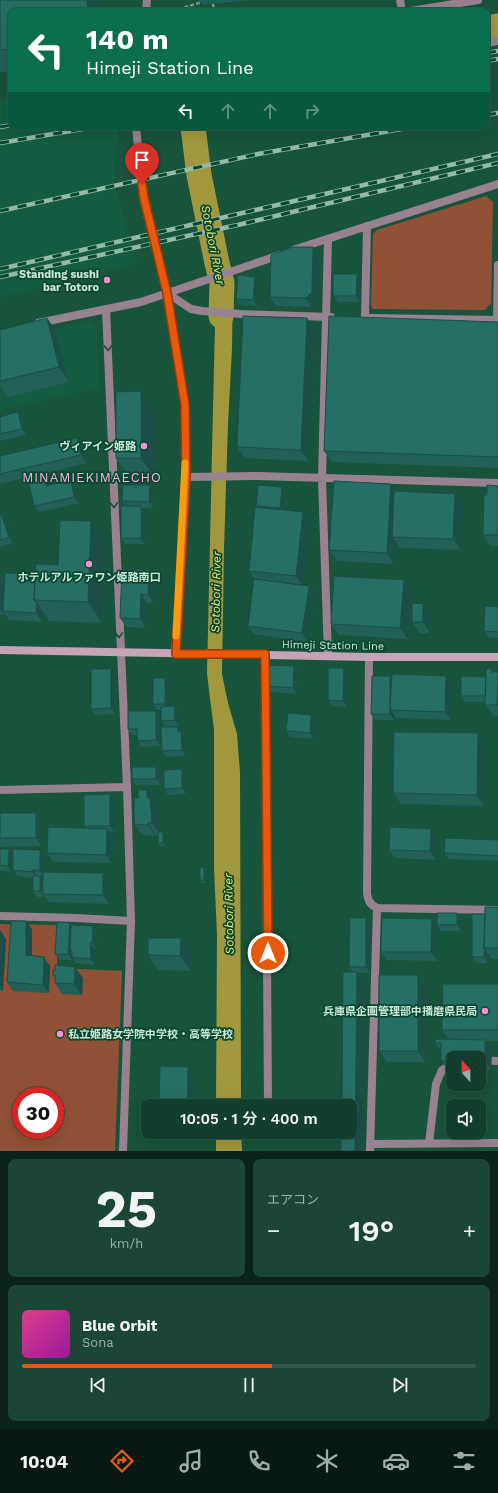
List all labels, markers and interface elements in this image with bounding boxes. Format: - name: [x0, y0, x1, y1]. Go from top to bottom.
- text: 140 m: [86, 23, 169, 56]
- icon: left: [20, 24, 72, 76]
- text: Himeji Station Line: [86, 57, 254, 78]
- icon: left: [175, 100, 197, 122]
- icon: ahead: [217, 100, 239, 122]
- icon: ahead: [259, 100, 281, 122]
- icon: right: [301, 100, 323, 122]
- pin: [125, 143, 159, 184]
- icon: arrive: [131, 149, 153, 171]
- water label: Sotobori River: [198, 204, 228, 288]
- place label: Standing sushi bar Totoro: [19, 268, 99, 294]
- marker: Standing sushi bar Totoro: [102, 275, 112, 285]
- one-way arrow: [103, 345, 112, 351]
- place label: ヴィアイン姫路: [60, 440, 137, 453]
- marker: ヴィアイン姫路: [139, 441, 149, 451]
- district label: MINAMIEKIMAECHO: [22, 470, 162, 485]
- one-way arrow: [110, 502, 118, 508]
- water label: Sotobori River: [208, 550, 224, 633]
- marker: ホテルアルファワン姫路南口: [84, 559, 94, 569]
- place label: ホテルアルファワン姫路南口: [18, 571, 160, 584]
- one-way arrow: [115, 632, 124, 638]
- street label: Himeji Station Line: [282, 638, 384, 653]
- water label: Sotobori River: [221, 872, 237, 955]
- position arrow: [247, 932, 289, 974]
- place label: 兵庫県企画管理部中播磨県民局: [323, 1005, 477, 1018]
- marker: 兵庫県企画管理部中播磨県民局: [480, 1006, 490, 1016]
- place label: 私立姫路女学院中学校・高等学校: [68, 1028, 233, 1041]
- marker: 私立姫路女学院中学校・高等学校: [55, 1029, 65, 1039]
- north arrow: [446, 1051, 486, 1091]
- map controls: [446, 1051, 486, 1139]
- speed limit sign: 30: [12, 1087, 64, 1139]
- button: sound: [446, 1099, 486, 1139]
- text: 10:05 · 1 分 · 400 m: [180, 1110, 318, 1128]
- text: 25: [96, 1179, 157, 1240]
- text: エアコン: [267, 1192, 319, 1207]
- text: 19°: [349, 1213, 394, 1248]
- text: −: [267, 1218, 280, 1243]
- text: +: [463, 1218, 476, 1243]
- text: km/h: [110, 1236, 143, 1251]
- text: Blue Orbit: [82, 1317, 157, 1335]
- text: Sona: [82, 1335, 114, 1350]
- icon: previous: [87, 1374, 109, 1396]
- icon: pause: [238, 1374, 260, 1396]
- icon: next: [389, 1374, 411, 1396]
- icon: directions: [108, 1447, 136, 1475]
- icon: music: [177, 1447, 205, 1475]
- icon: phone: [245, 1447, 273, 1475]
- icon: climate: [313, 1447, 341, 1475]
- icon: car: [382, 1447, 410, 1475]
- icon: filters: [450, 1447, 478, 1475]
- text: 10:04: [20, 1451, 68, 1472]

